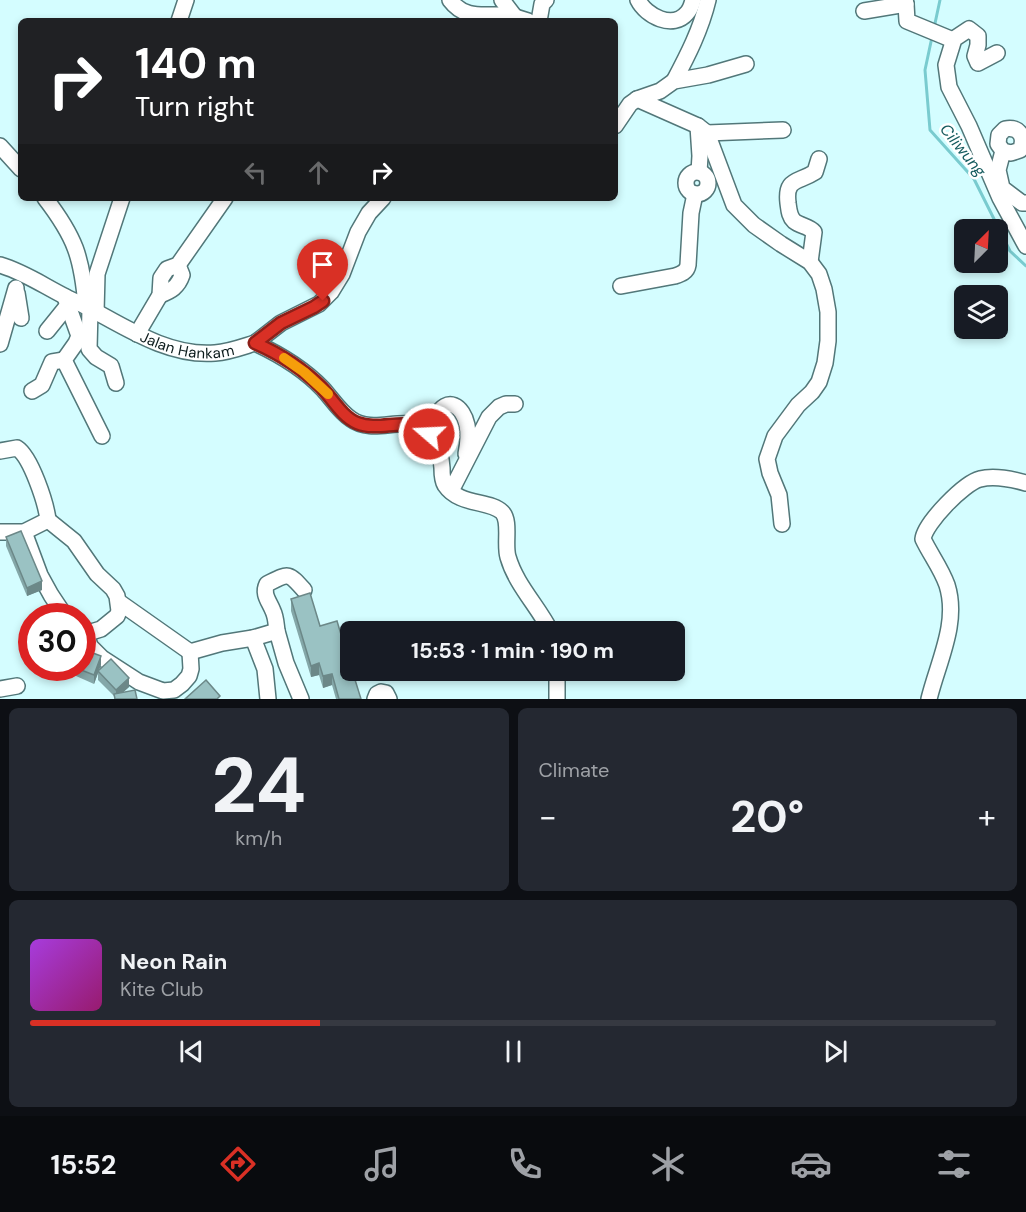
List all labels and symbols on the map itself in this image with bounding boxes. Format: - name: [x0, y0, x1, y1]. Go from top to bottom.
- water label: Ciliwung: [935, 119, 991, 182]
- north arrow: [954, 219, 1008, 273]
- pin: [297, 239, 348, 301]
- street label: Jalan Hankam: [137, 327, 236, 363]
- position arrow: [397, 402, 461, 466]
- speed limit sign: 30: [18, 603, 96, 681]

